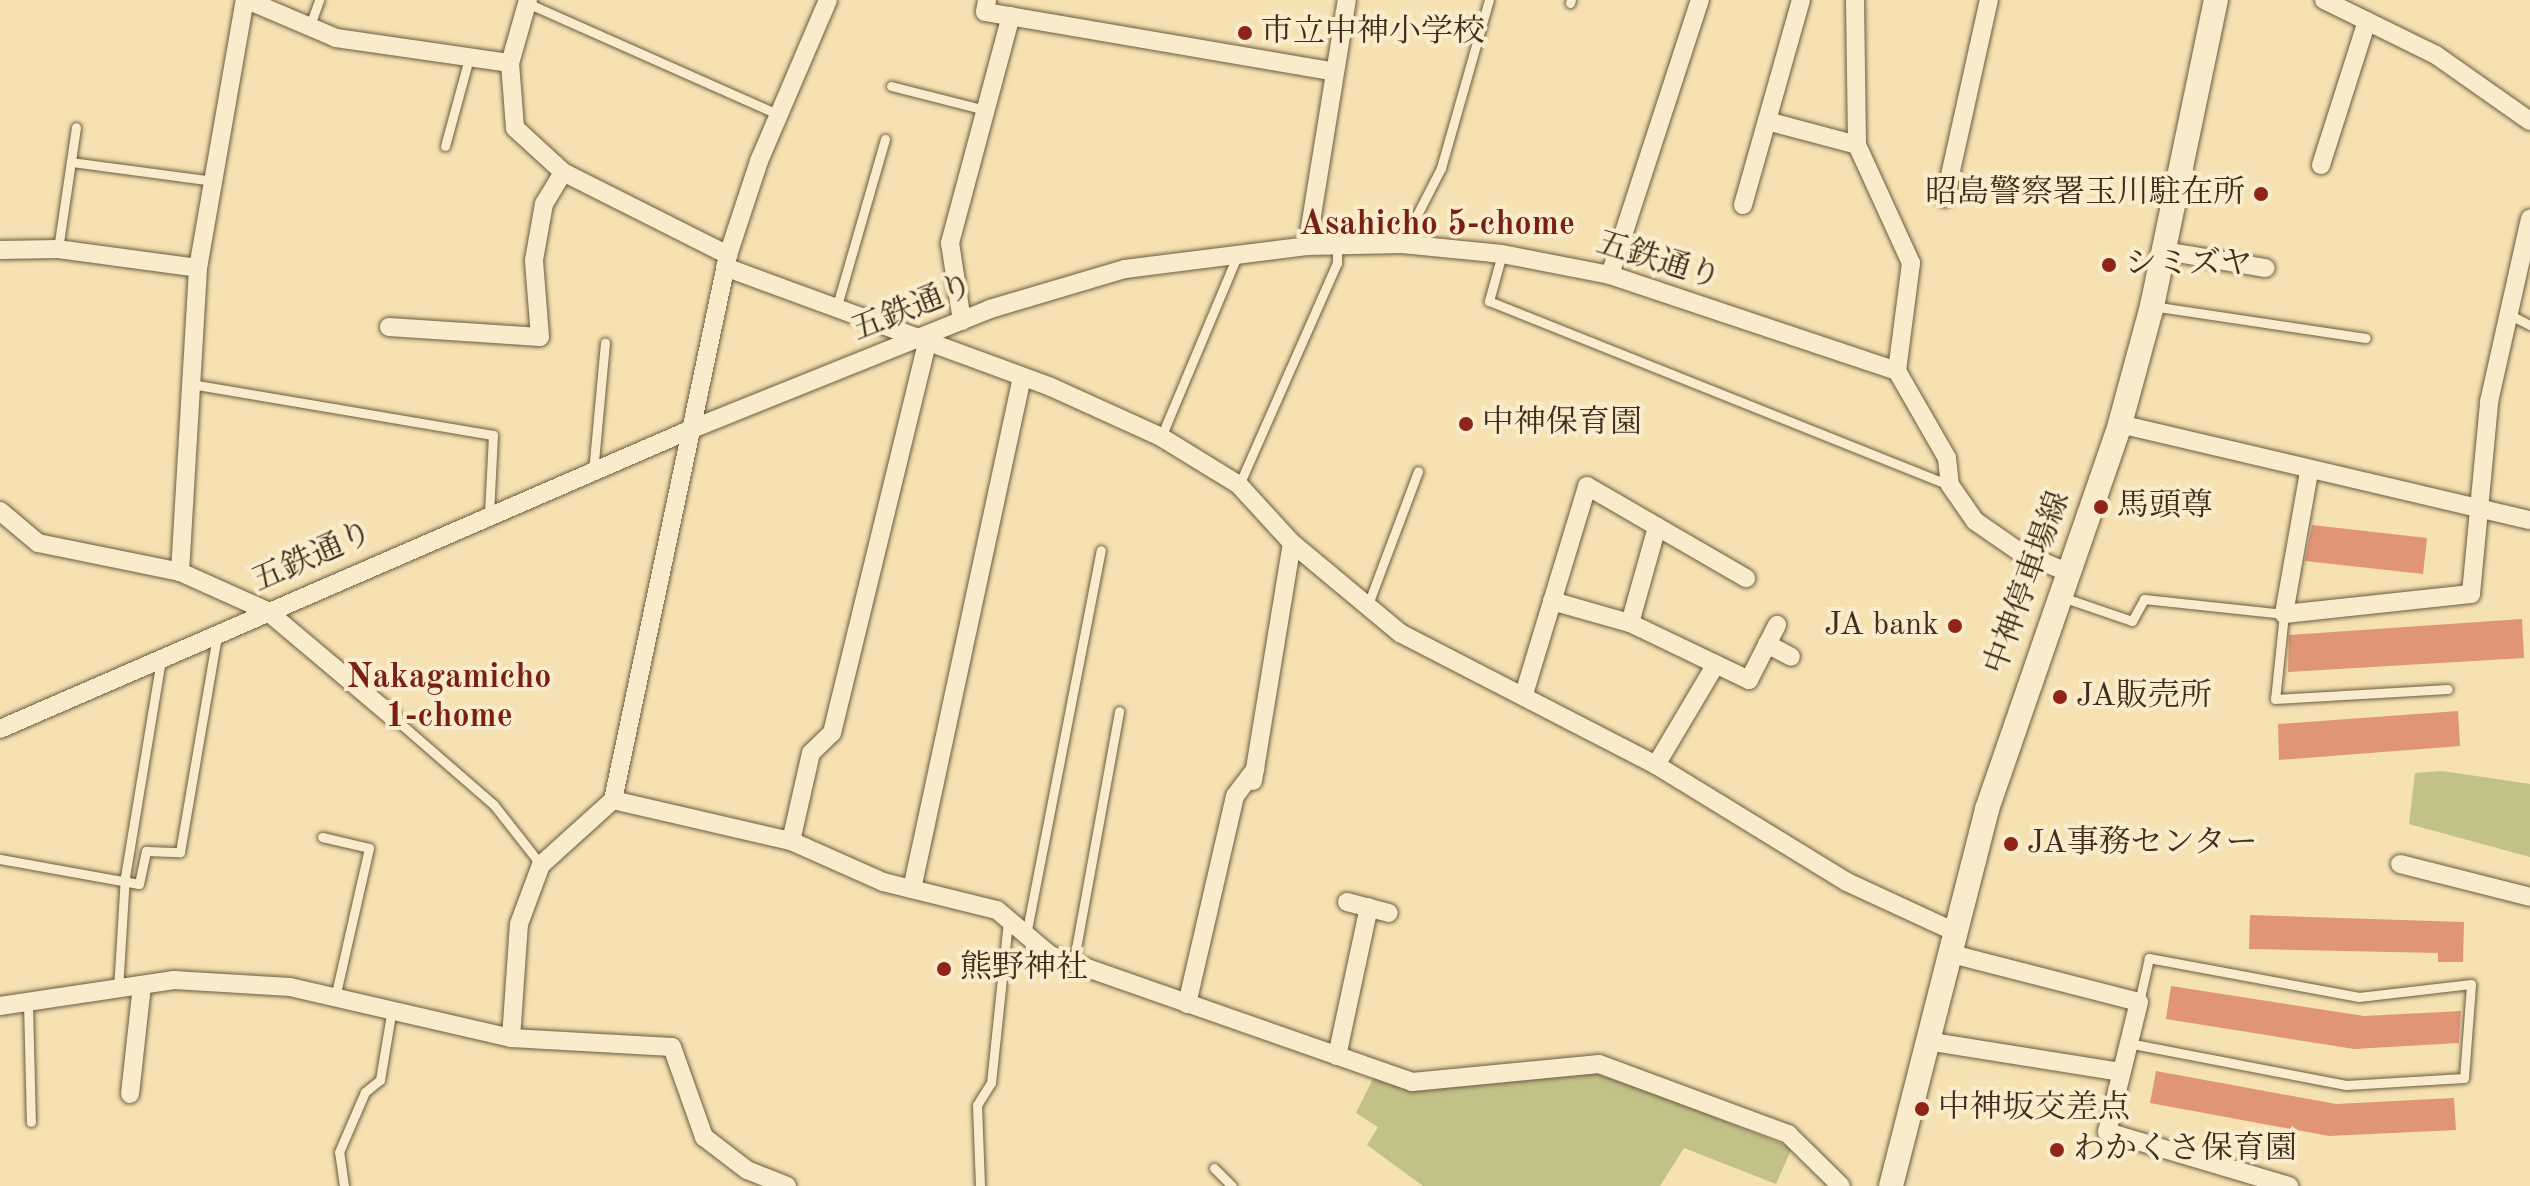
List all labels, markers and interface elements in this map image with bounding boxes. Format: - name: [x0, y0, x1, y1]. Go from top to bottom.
- place label: 市立中神小学校: [1261, 14, 1485, 52]
- marker: 市立中神小学校: [1236, 24, 1254, 42]
- place label: 昭島警察署玉川駐在所: [1925, 175, 2245, 213]
- marker: 昭島警察署玉川駐在所: [2252, 185, 2270, 203]
- district label: Asahicho 5-chome: [1299, 206, 1575, 246]
- street label: 五鉄通り: [1591, 225, 1725, 299]
- place label: シミズヤ: [2125, 246, 2253, 284]
- marker: シミズヤ: [2100, 256, 2118, 274]
- street label: 五鉄通り: [846, 267, 980, 351]
- place label: 中神保育園: [1482, 405, 1642, 443]
- marker: 中神保育園: [1457, 415, 1475, 433]
- street label: 中神停車場線: [1978, 486, 2080, 680]
- place label: 馬頭尊: [2117, 488, 2213, 526]
- marker: 馬頭尊: [2092, 498, 2110, 516]
- street label: 五鉄通り: [247, 514, 379, 602]
- place label: JA bank: [1824, 607, 1939, 645]
- marker: JA bank: [1946, 617, 1964, 635]
- district label: Nakagamicho 1-chome: [346, 658, 552, 738]
- place label: JA販売所: [2076, 678, 2212, 716]
- marker: JA販売所: [2051, 688, 2069, 706]
- place label: JA事務センター: [2027, 825, 2259, 863]
- marker: JA事務センター: [2002, 835, 2020, 853]
- place label: 熊野神社: [960, 950, 1088, 988]
- marker: 熊野神社: [935, 960, 953, 978]
- place label: 中神坂交差点: [1938, 1090, 2130, 1128]
- marker: 中神坂交差点: [1913, 1100, 1931, 1118]
- place label: わかくさ保育園: [2073, 1131, 2297, 1169]
- marker: わかくさ保育園: [2048, 1141, 2066, 1159]

